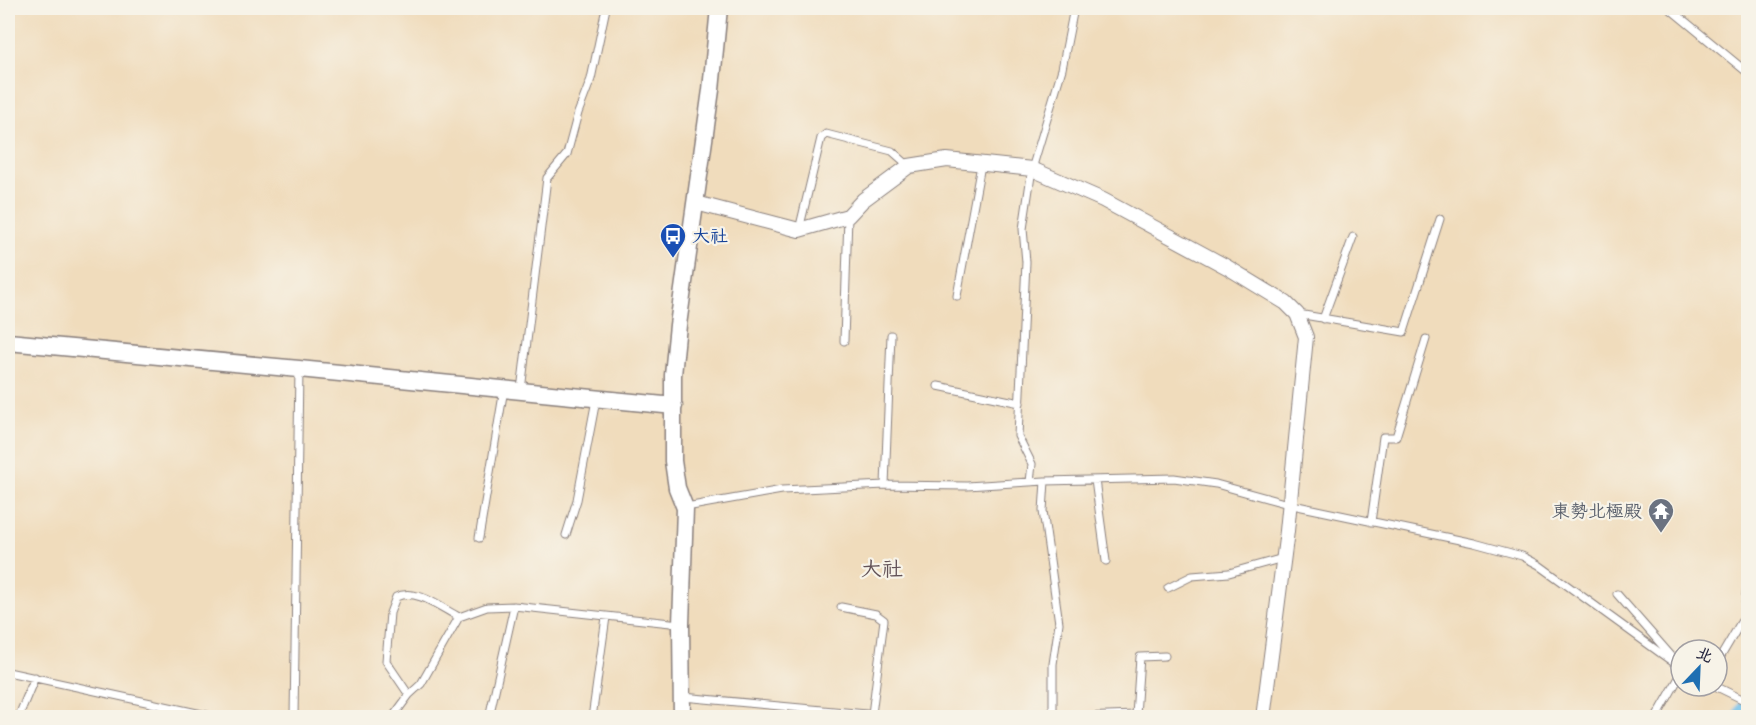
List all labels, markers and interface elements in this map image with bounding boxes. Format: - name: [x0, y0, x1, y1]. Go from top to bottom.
- place label: 大社: [692, 220, 728, 252]
- bus stop icon: 大社: [658, 221, 688, 259]
- place label: 東勢北極殿: [1552, 495, 1642, 527]
- temple icon: 東勢北極殿: [1646, 496, 1676, 534]
- district label: 大社: [861, 550, 903, 588]
- north arrow: [1669, 638, 1729, 698]
- text: 北: [1692, 638, 1718, 671]

